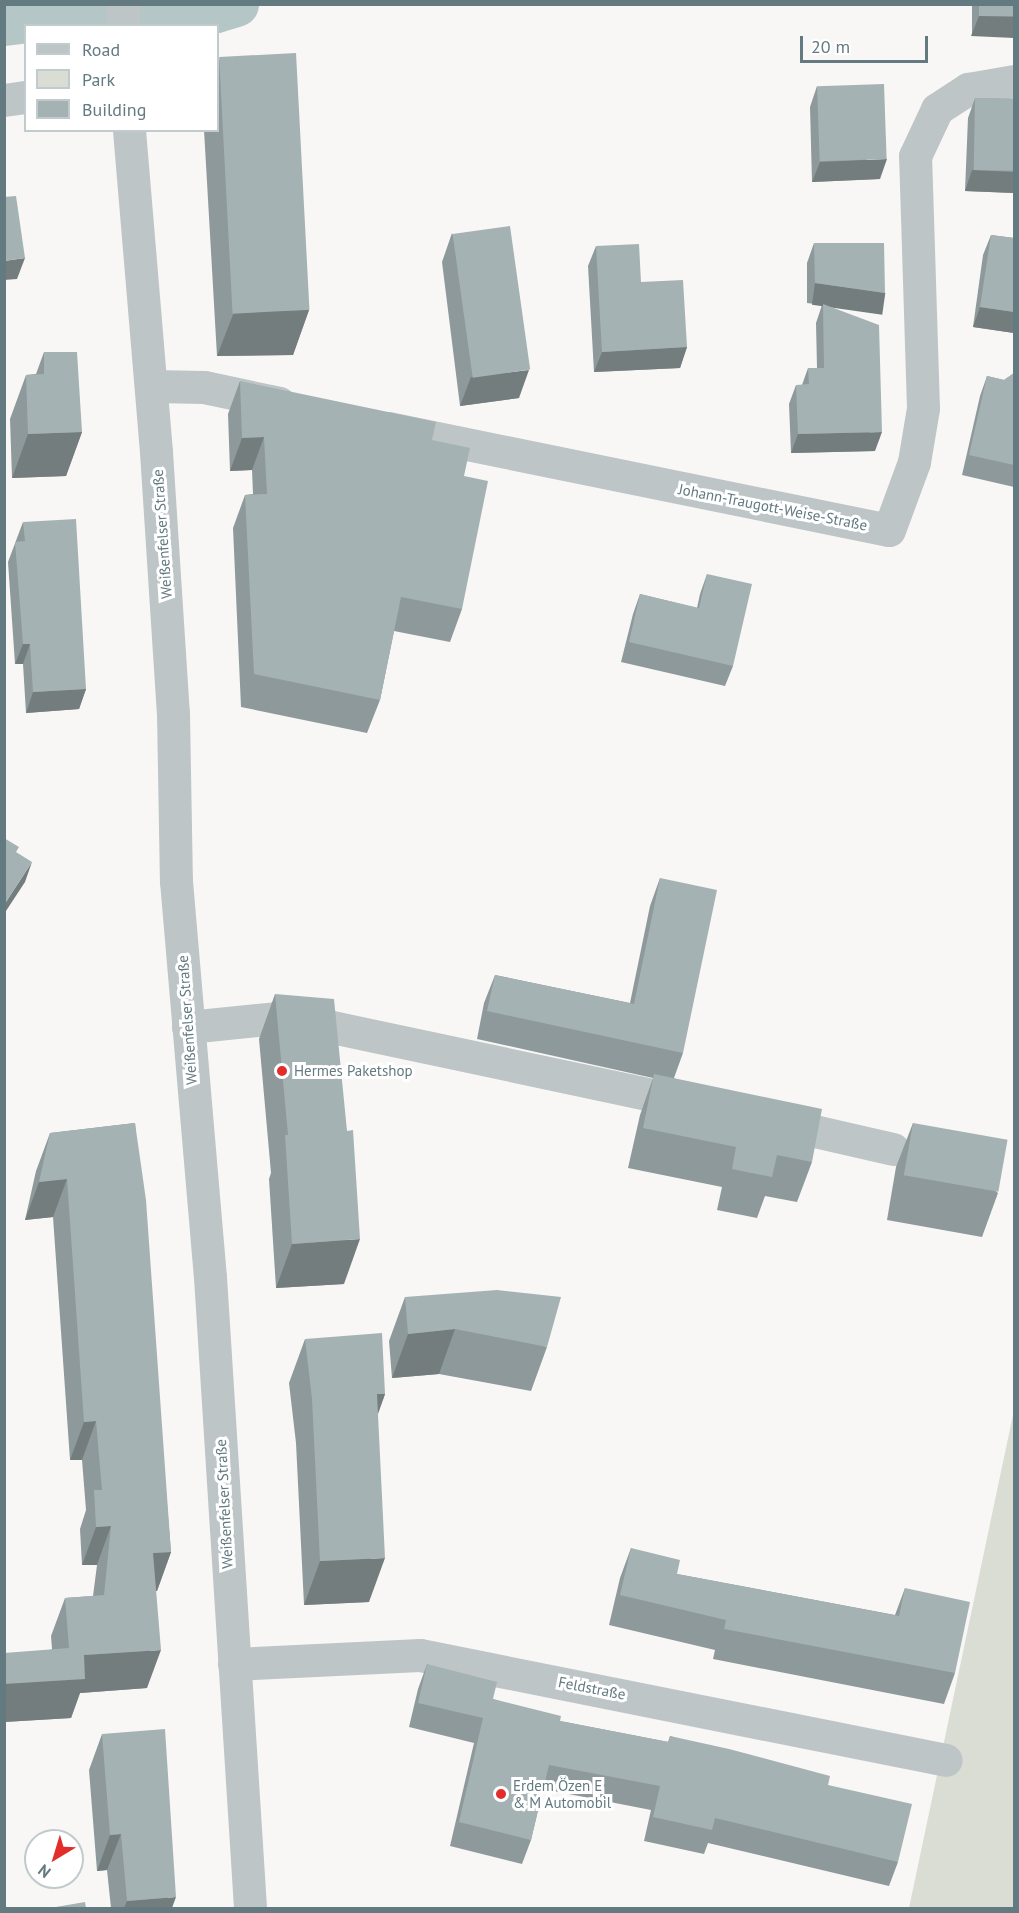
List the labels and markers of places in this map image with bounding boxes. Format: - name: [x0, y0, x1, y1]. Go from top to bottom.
- place label: Hermes Paketshop: [294, 1062, 413, 1080]
- marker: Hermes Paketshop: [275, 1064, 289, 1078]
- place label: Erdem Özen E & M Automobil: [513, 1776, 612, 1811]
- marker: Erdem Özen E & M Automobil: [494, 1787, 508, 1801]

